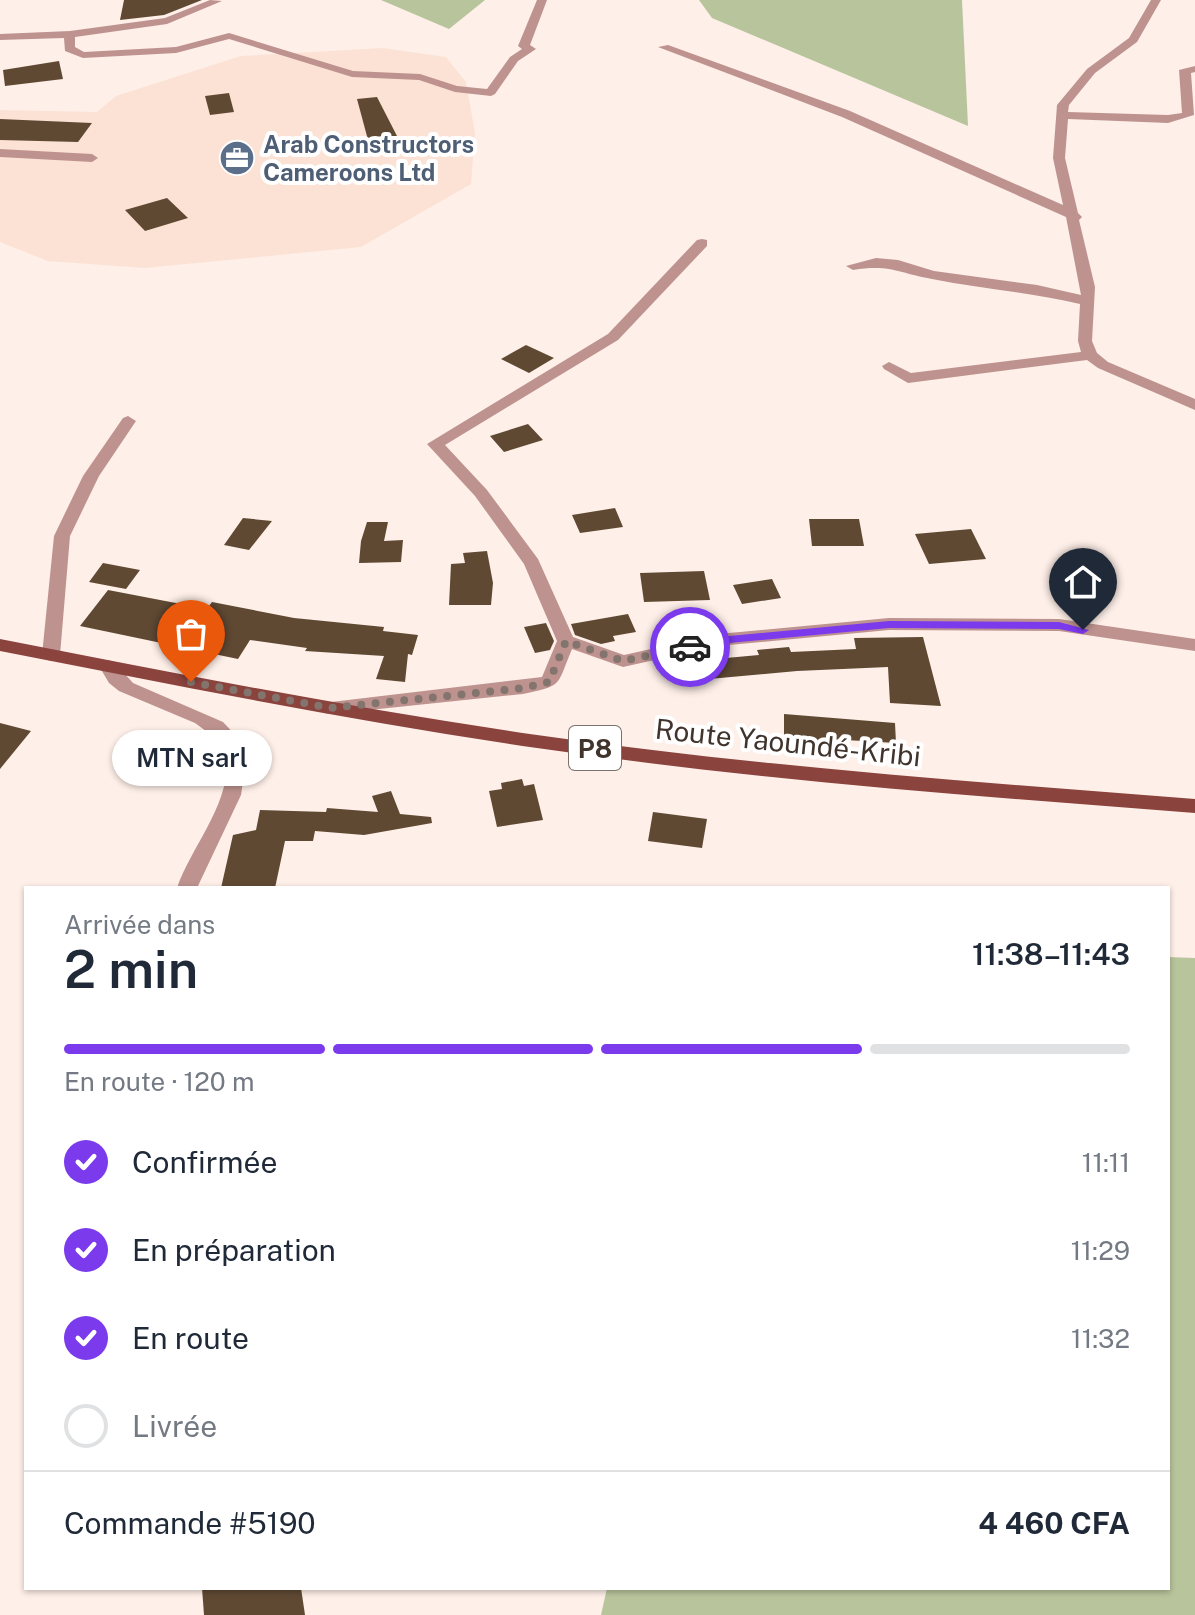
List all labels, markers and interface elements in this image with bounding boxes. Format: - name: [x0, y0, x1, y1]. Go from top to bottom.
- place label: Arab Constructors Cameroons Ltd: [263, 130, 474, 186]
- office icon: Arab Constructors Cameroons Ltd: [218, 139, 256, 177]
- pin: [1049, 548, 1117, 630]
- icon: home: [1061, 560, 1105, 604]
- pin: [157, 600, 225, 682]
- courier: [650, 607, 730, 687]
- icon: bag: [169, 612, 213, 656]
- icon: car: [668, 625, 712, 669]
- street label: Route Yaoundé-Kribi: [654, 712, 922, 772]
- road number: P8: [569, 726, 621, 770]
- callout: MTN sarl: [111, 730, 271, 786]
- text: MTN sarl: [136, 742, 248, 773]
- text: Arrivée dans: [64, 909, 215, 940]
- text: 11:38–11:43: [972, 936, 1130, 972]
- text: 2 min: [64, 939, 198, 1000]
- text: En route · 120 m: [64, 1066, 254, 1097]
- icon: check: [64, 1140, 108, 1184]
- text: Confirmée: [132, 1144, 277, 1180]
- text: 11:11: [1082, 1147, 1130, 1178]
- icon: check: [64, 1228, 108, 1272]
- text: En préparation: [132, 1232, 336, 1268]
- text: 11:29: [1071, 1235, 1130, 1266]
- icon: check: [64, 1316, 108, 1360]
- text: En route: [132, 1320, 249, 1356]
- text: 11:32: [1071, 1323, 1130, 1354]
- text: Livrée: [132, 1408, 217, 1444]
- text: Commande #5190: [64, 1505, 316, 1541]
- text: 4 460 CFA: [978, 1505, 1130, 1541]

